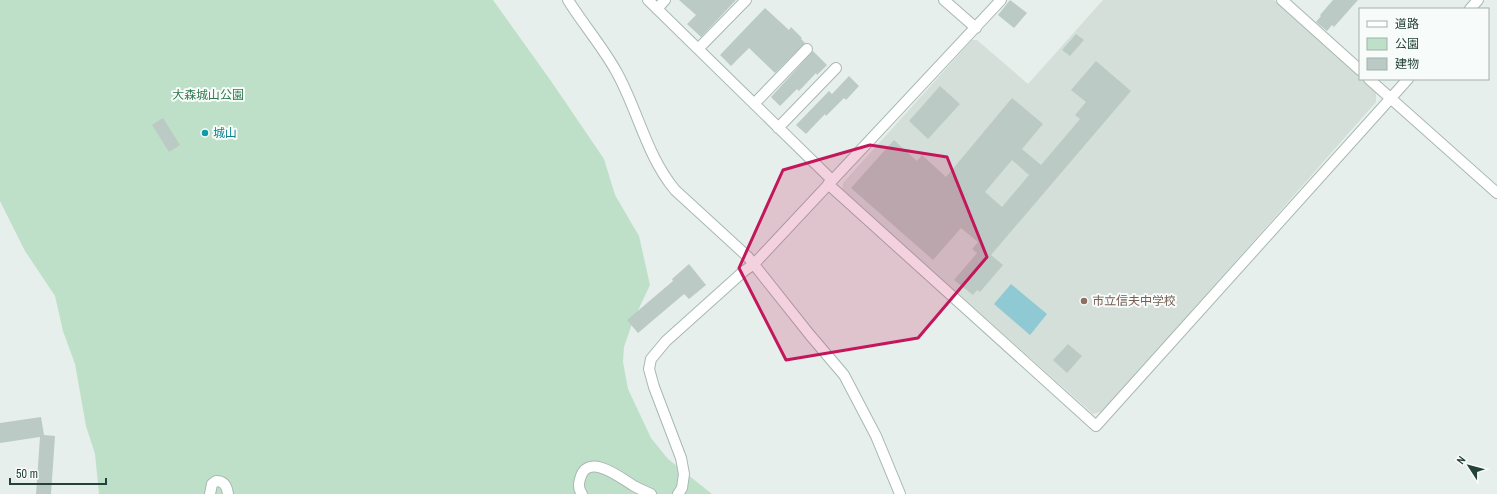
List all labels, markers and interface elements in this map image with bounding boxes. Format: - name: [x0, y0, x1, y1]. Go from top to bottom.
- legend: [1359, 8, 1489, 80]
- text: 道路: [1395, 16, 1419, 32]
- text: 公園: [1395, 36, 1419, 52]
- text: 建物: [1395, 56, 1419, 72]
- park label: 大森城山公園: [172, 87, 244, 103]
- place label: 城山: [213, 125, 237, 141]
- marker: 城山: [200, 128, 210, 138]
- place label: 市立信夫中学校: [1092, 293, 1176, 309]
- marker: 市立信夫中学校: [1079, 296, 1089, 306]
- north arrow: [1449, 446, 1489, 486]
- text: N: [1453, 453, 1468, 467]
- scale bar: [10, 460, 106, 486]
- text: 50 m: [16, 466, 38, 482]

